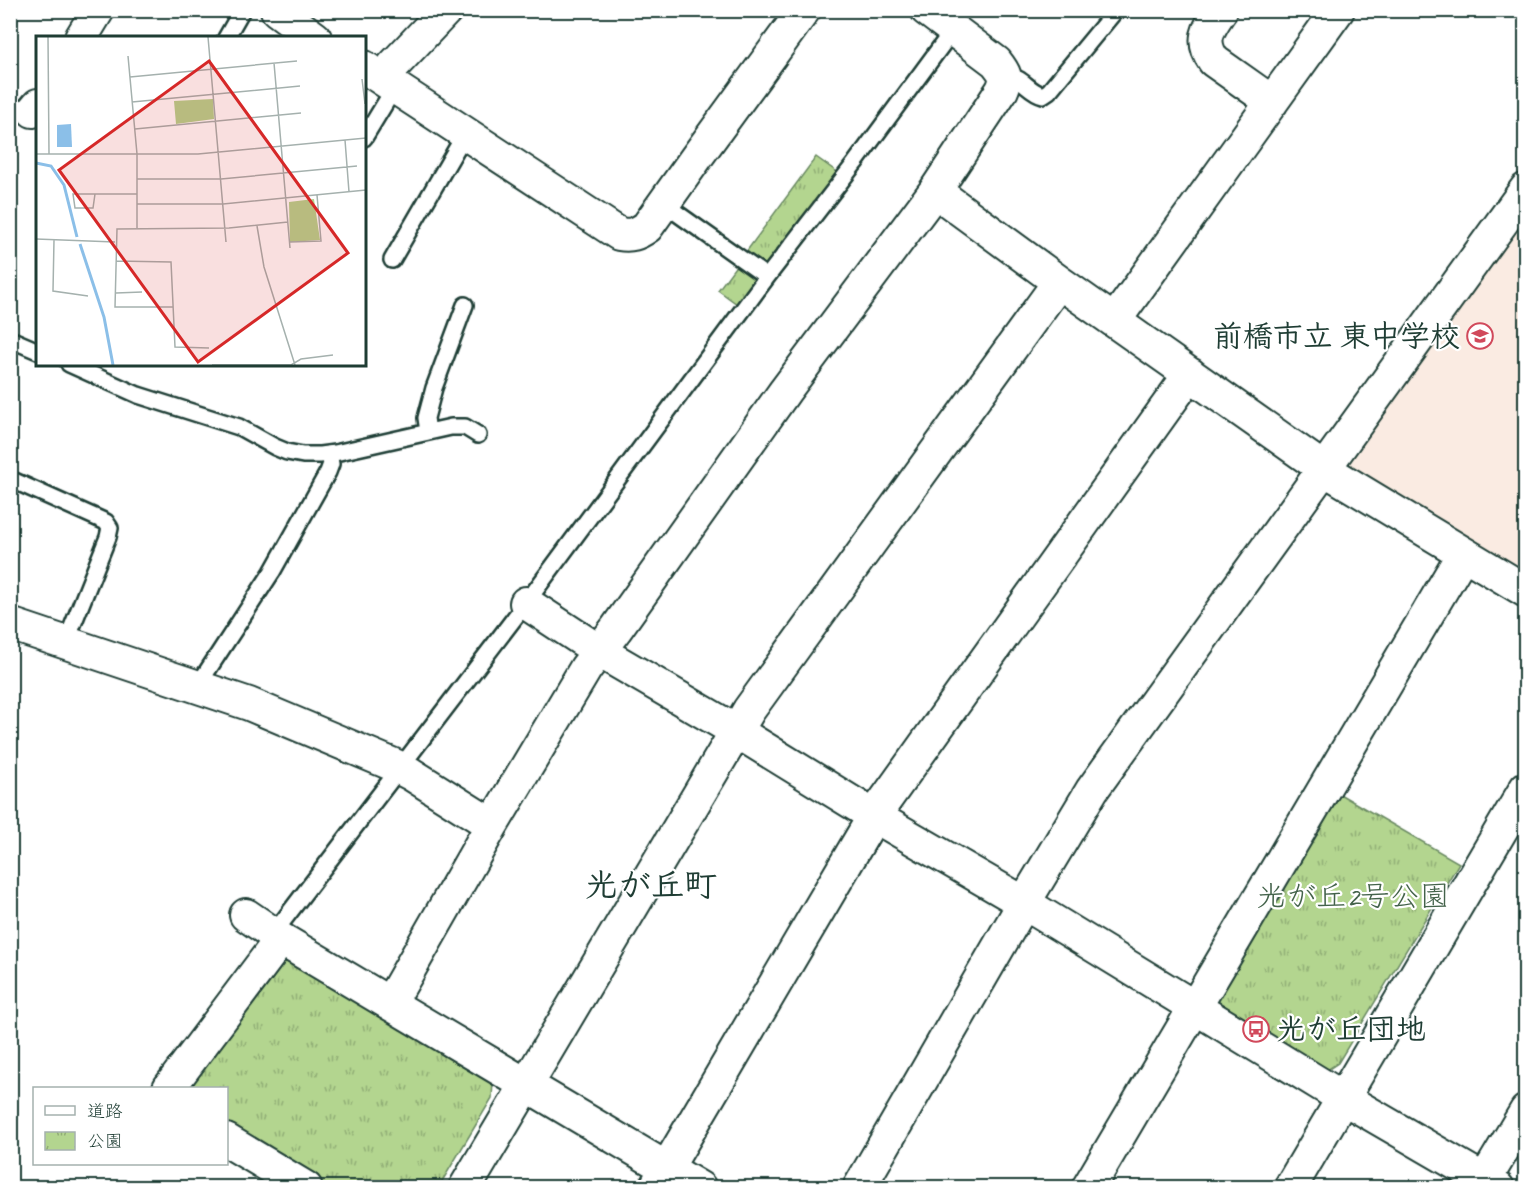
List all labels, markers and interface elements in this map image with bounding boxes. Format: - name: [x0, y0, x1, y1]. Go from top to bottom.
- inset map: [36, 36, 366, 366]
- place label: 前橋市立 東中学校: [1213, 317, 1460, 355]
- school or university icon: 前橋市立 東中学校: [1465, 321, 1495, 351]
- district label: 光が丘町: [585, 864, 717, 906]
- park label: 光が丘2号公園: [1256, 877, 1450, 915]
- place label: 光が丘団地: [1276, 1010, 1426, 1048]
- bus stop icon: 光が丘団地: [1241, 1014, 1271, 1044]
- legend: [33, 1087, 228, 1165]
- text: 道路: [87, 1100, 123, 1122]
- text: 公園: [87, 1130, 123, 1152]

